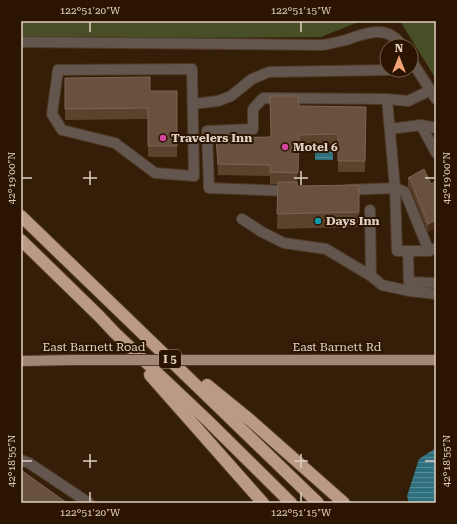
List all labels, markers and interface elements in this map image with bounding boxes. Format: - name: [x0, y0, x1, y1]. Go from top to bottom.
- text: 122°51'20"W: [60, 5, 121, 16]
- text: 122°51'15"W: [271, 5, 332, 16]
- north arrow: [379, 38, 419, 78]
- text: N: [395, 42, 404, 55]
- place label: Travelers Inn: [171, 131, 252, 145]
- marker: Travelers Inn: [158, 133, 168, 143]
- place label: Motel 6: [293, 140, 338, 154]
- marker: Motel 6: [280, 142, 290, 152]
- text: 42°19'00"N: [6, 152, 17, 204]
- text: 42°19'00"N: [441, 152, 452, 204]
- place label: Days Inn: [326, 214, 380, 228]
- marker: Days Inn: [313, 216, 323, 226]
- street label: East Barnett Road: [43, 340, 146, 354]
- street label: East Barnett Rd: [292, 340, 382, 354]
- road number: I 5: [159, 350, 181, 368]
- text: 42°18'55"N: [6, 435, 17, 487]
- text: 42°18'55"N: [441, 435, 452, 487]
- text: 122°51'20"W: [60, 507, 121, 518]
- text: 122°51'15"W: [271, 507, 332, 518]

